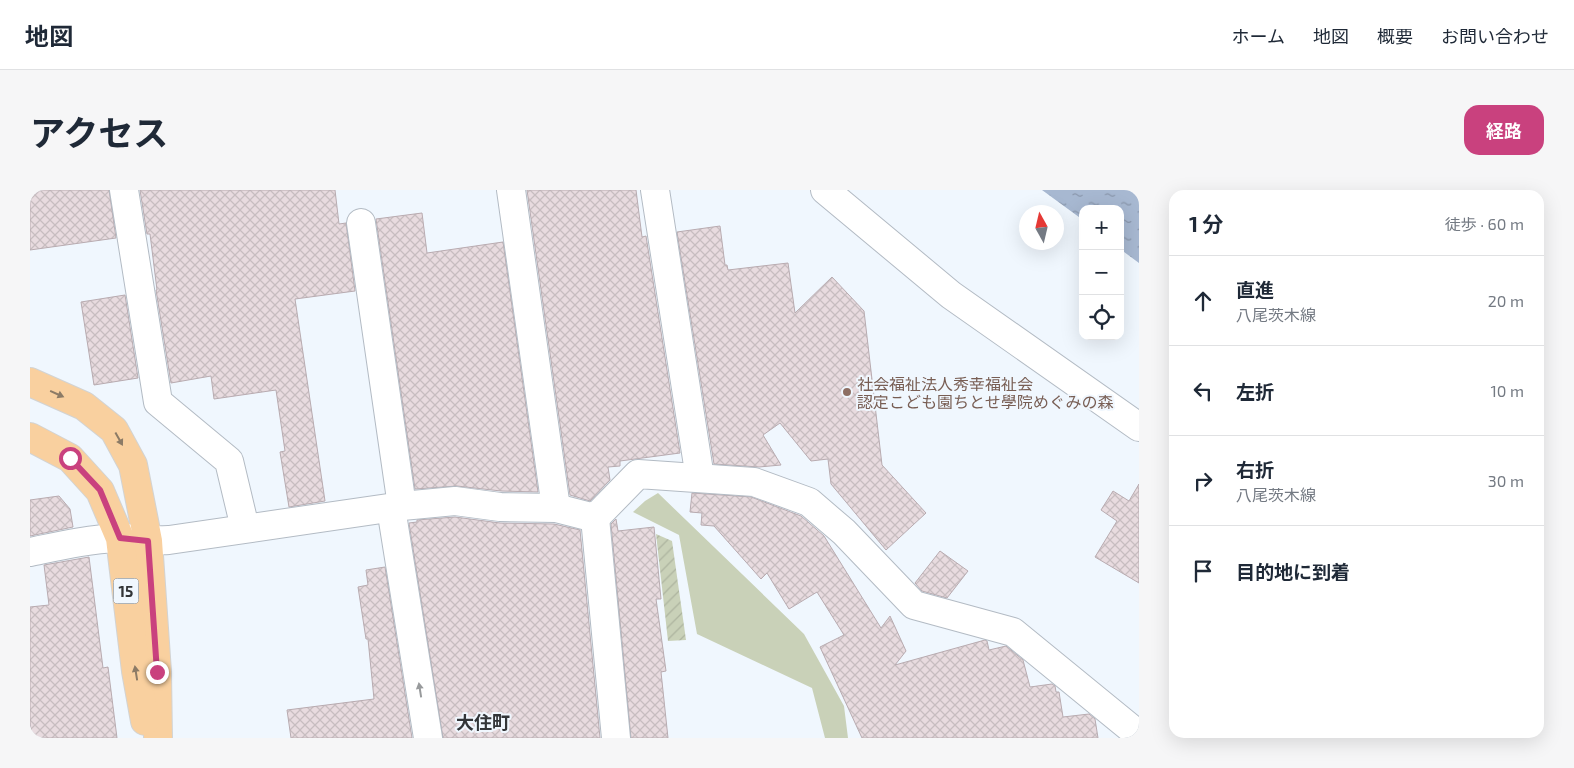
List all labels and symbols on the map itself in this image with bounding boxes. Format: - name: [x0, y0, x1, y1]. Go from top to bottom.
- north arrow: [1019, 205, 1064, 250]
- place label: 社会福祉法人秀幸福祉会 認定こども園ちとせ學院めぐみの森: [857, 374, 1113, 411]
- marker: 社会福祉法人秀幸福祉会 認定こども園ちとせ學院めぐみの森: [841, 386, 853, 398]
- one-way arrow: [50, 390, 64, 398]
- one-way arrow: [115, 432, 123, 446]
- route start: [59, 447, 82, 470]
- road number: 15: [114, 578, 138, 604]
- route end: [146, 661, 169, 684]
- one-way arrow: [132, 664, 140, 680]
- one-way arrow: [416, 682, 424, 698]
- district label: 大住町: [456, 711, 510, 733]

